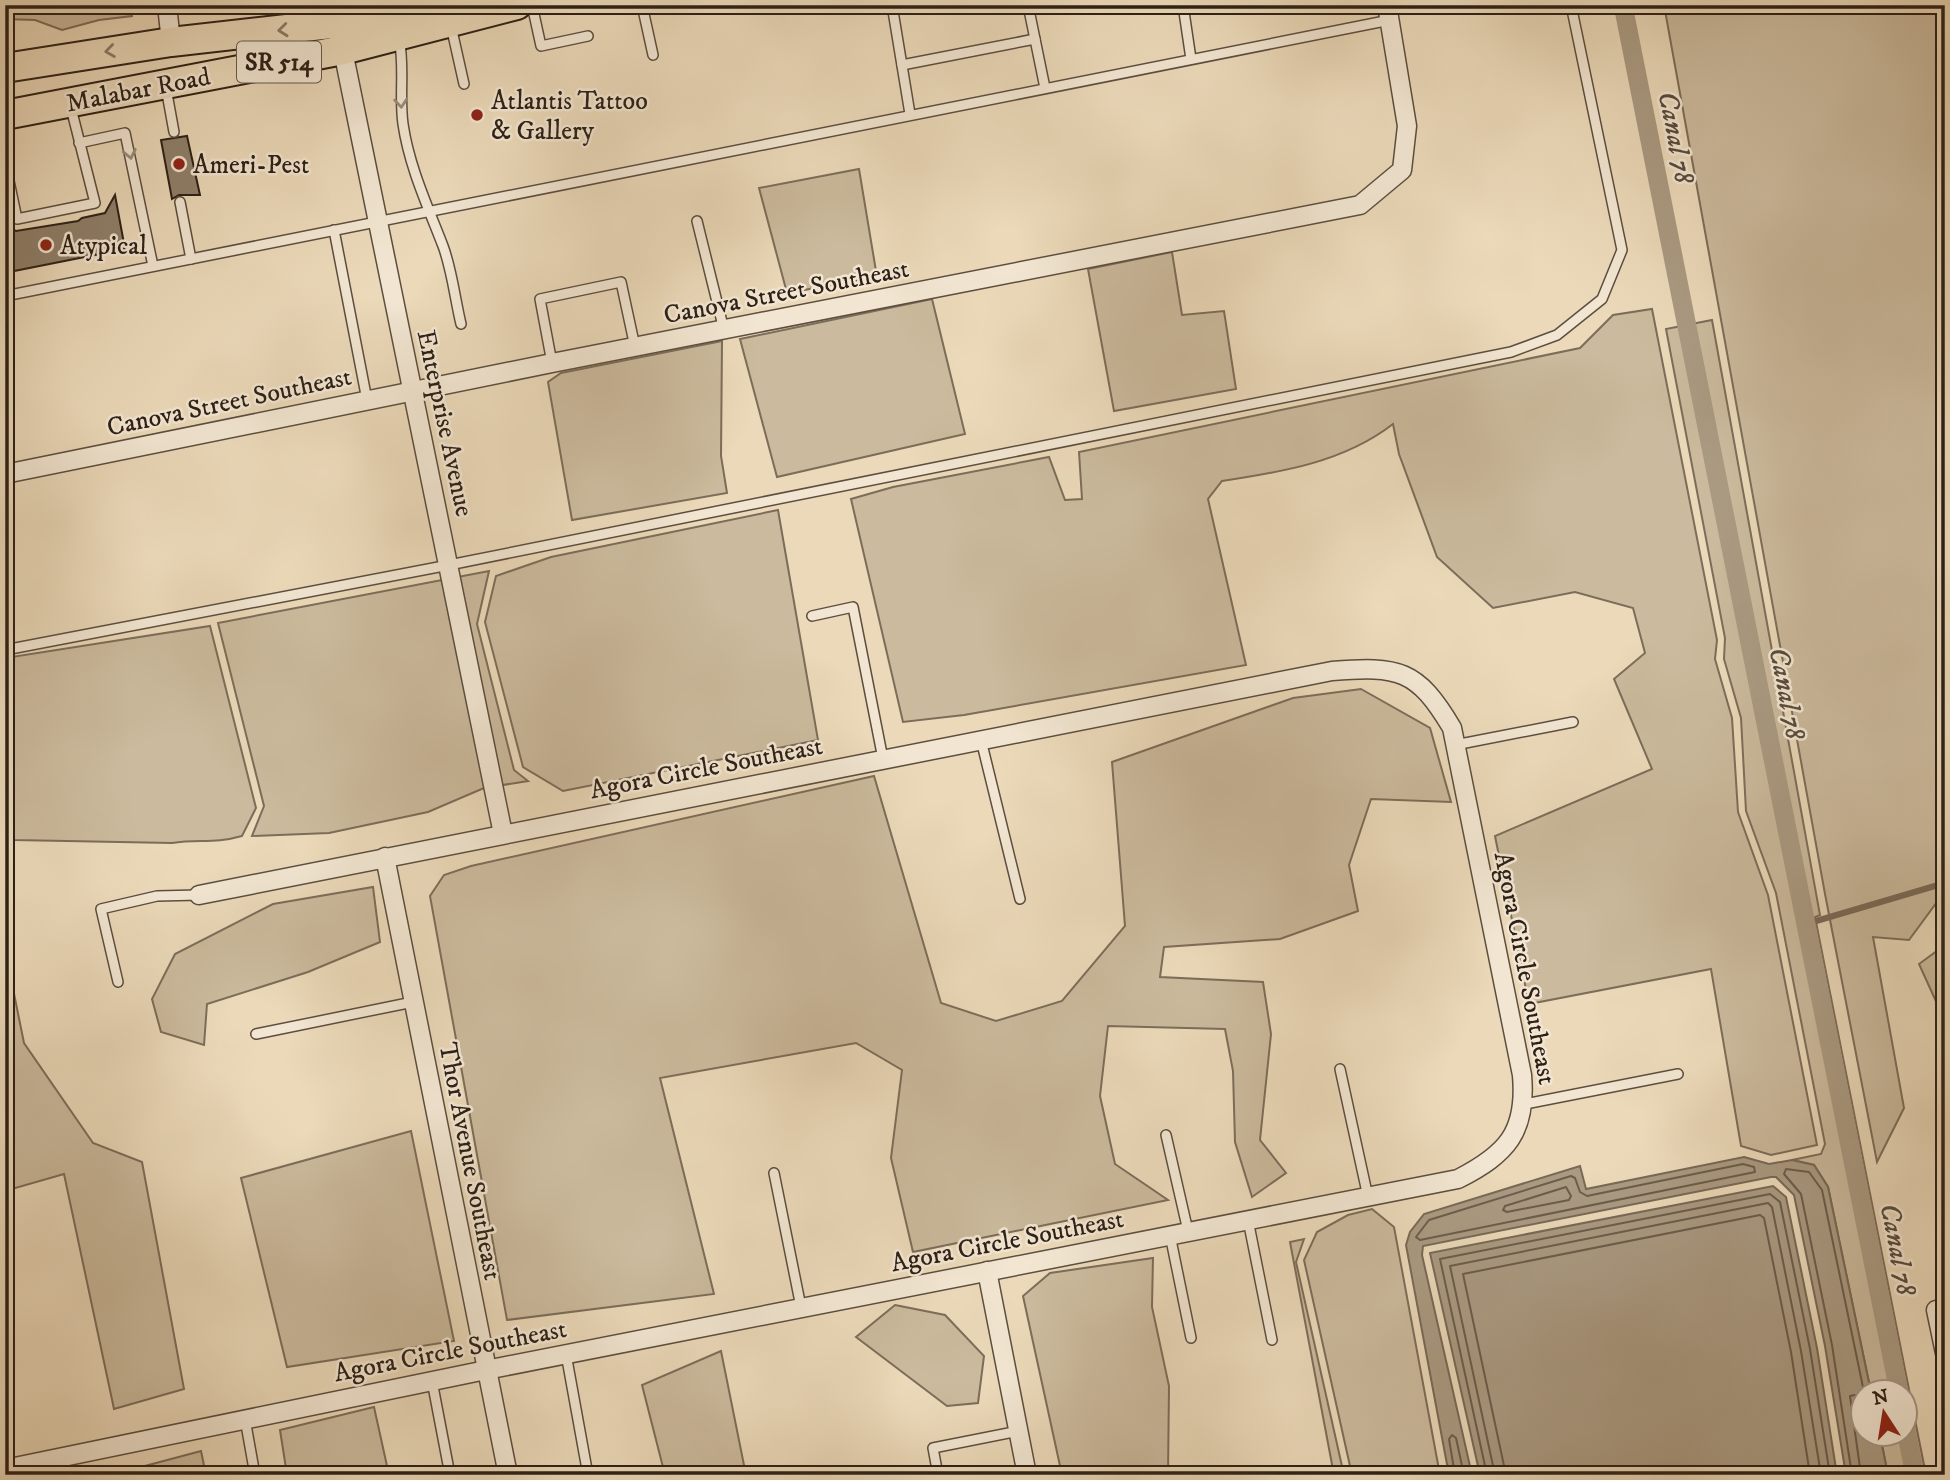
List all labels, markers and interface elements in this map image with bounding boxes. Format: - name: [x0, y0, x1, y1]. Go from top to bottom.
- one-way arrow: [277, 22, 288, 37]
- road number: SR 514: [237, 42, 321, 82]
- one-way arrow: [105, 44, 116, 59]
- street label: Malabar Road: [63, 60, 213, 121]
- place label: Atlantis Tattoo & Gallery: [491, 85, 648, 148]
- water label: Canal 78: [1649, 88, 1702, 187]
- one-way arrow: [393, 98, 408, 109]
- marker: Atlantis Tattoo & Gallery: [469, 107, 485, 123]
- one-way arrow: [121, 148, 136, 160]
- place label: Ameri-Pest: [193, 149, 309, 182]
- marker: Ameri-Pest: [171, 156, 187, 172]
- place label: Atypical: [60, 230, 147, 263]
- marker: Atypical: [38, 237, 54, 253]
- street label: Canova Street Southeast: [661, 253, 912, 332]
- street label: Enterprise Avenue: [409, 327, 480, 520]
- street label: Canova Street Southeast: [104, 360, 355, 445]
- water label: Canal 78: [1760, 644, 1813, 743]
- street label: Agora Circle Southeast: [587, 730, 825, 807]
- street label: Agora Circle Southeast: [1486, 849, 1563, 1087]
- street label: Thor Avenue Southeast: [430, 1040, 509, 1283]
- water label: Canal 78: [1871, 1200, 1924, 1299]
- street label: Agora Circle Southeast: [888, 1203, 1126, 1280]
- street label: Agora Circle Southeast: [331, 1313, 569, 1390]
- north arrow: [1848, 1378, 1918, 1448]
- text: N: [1871, 1385, 1891, 1411]

